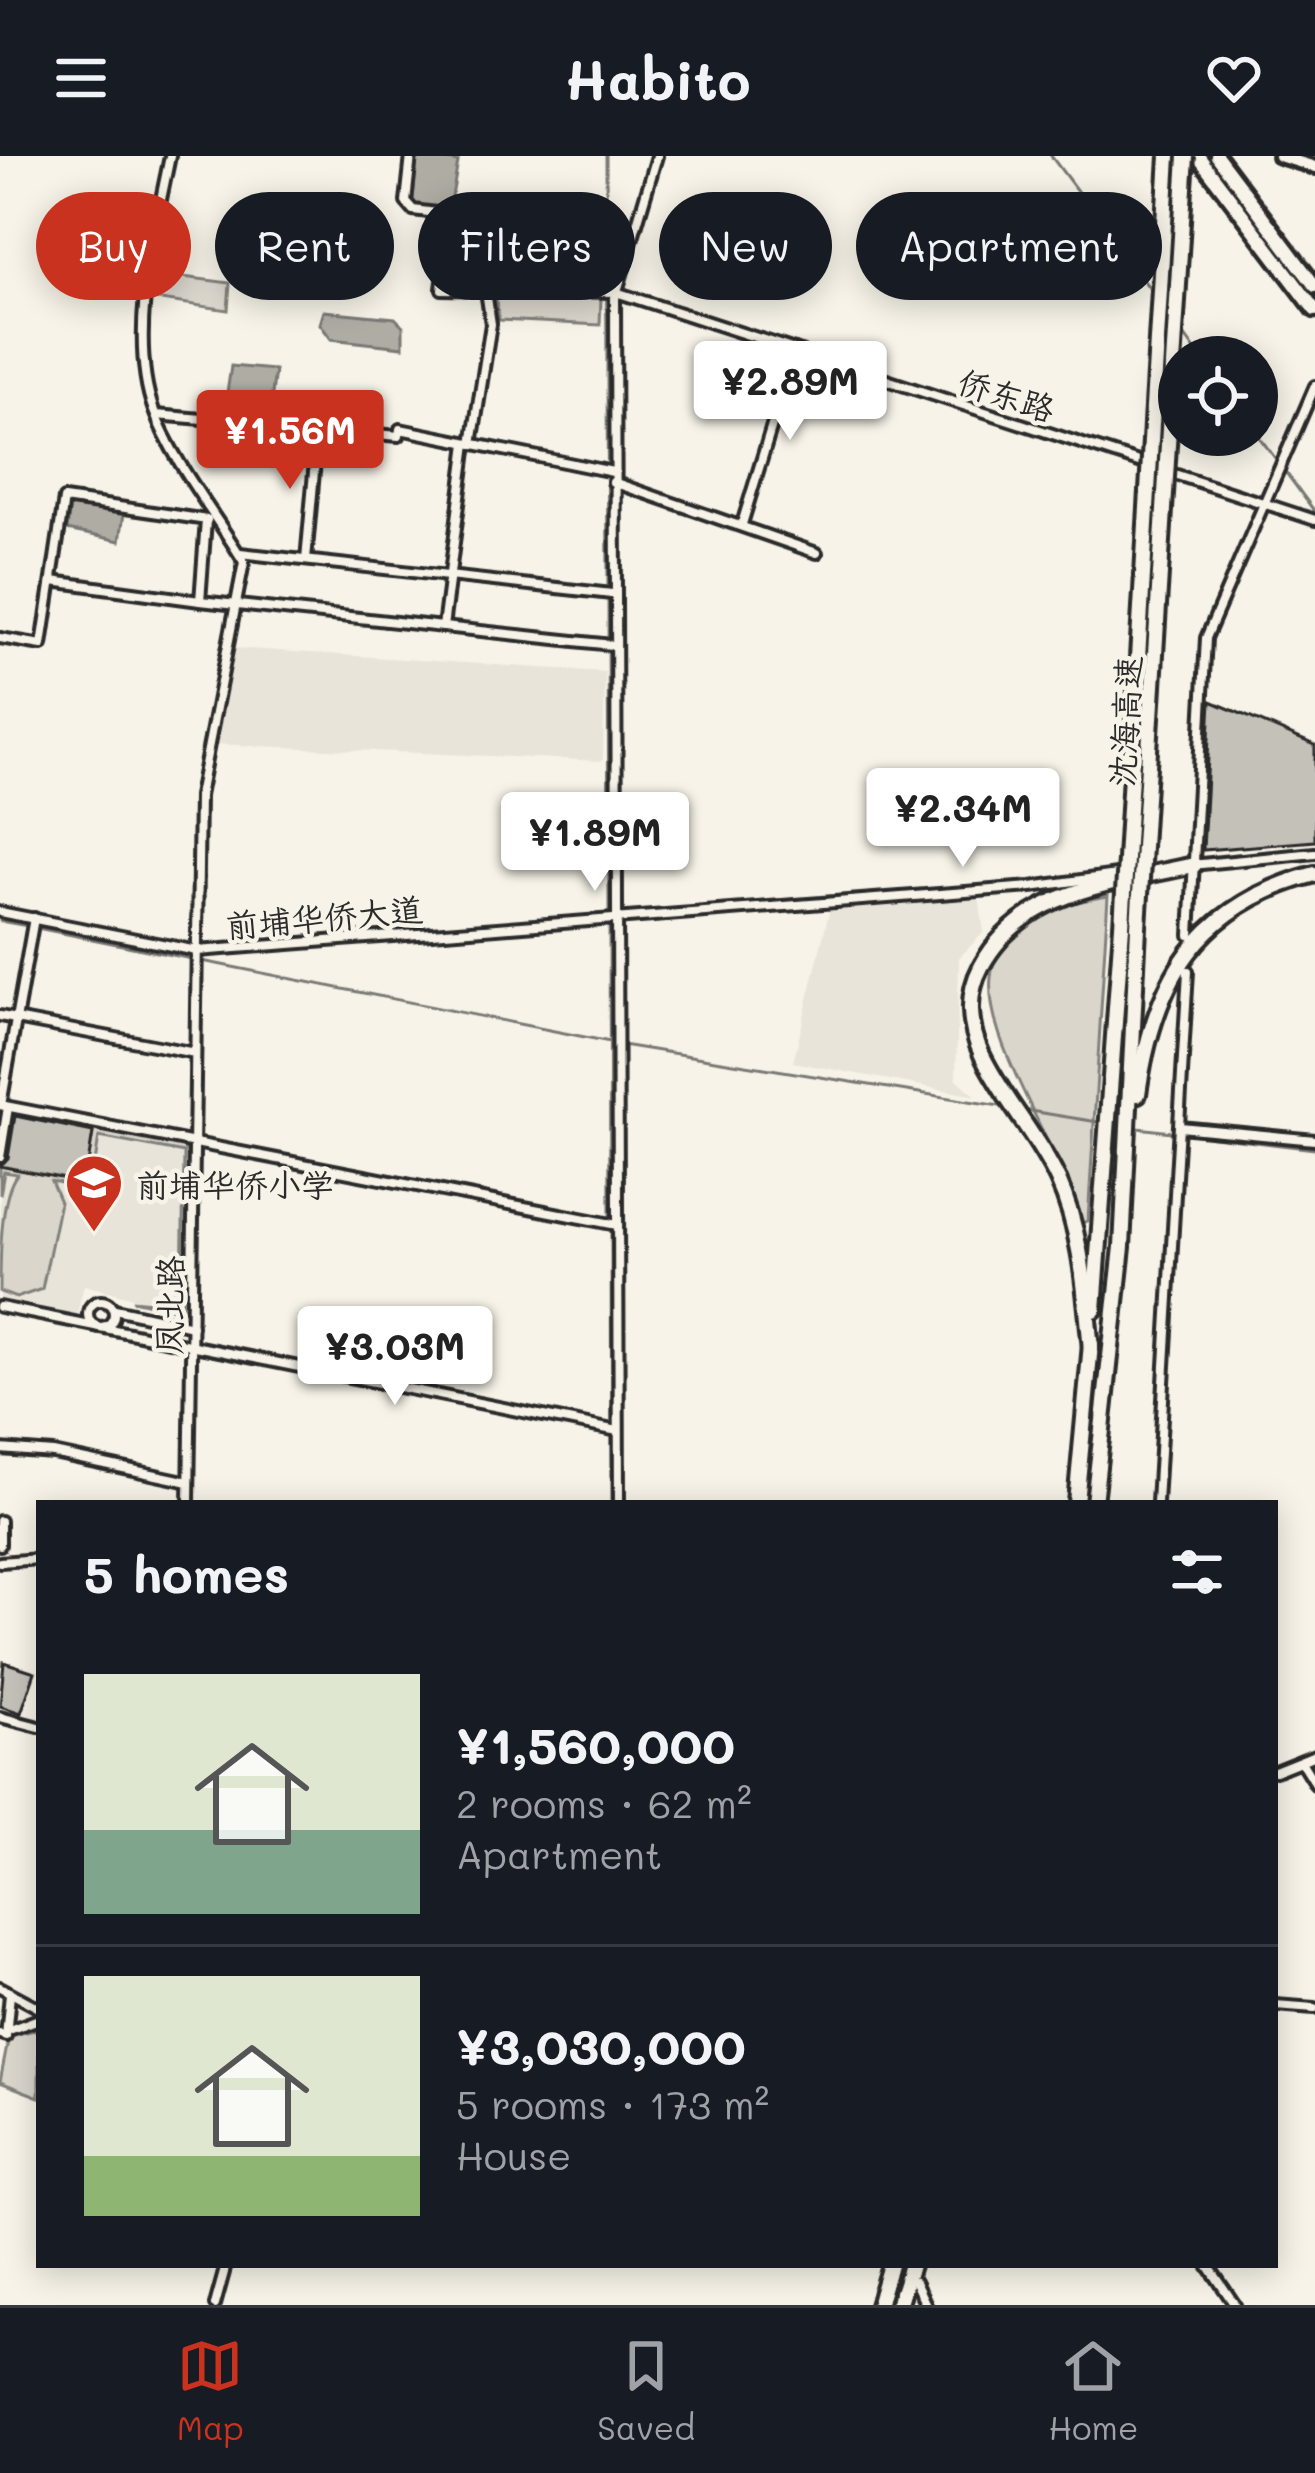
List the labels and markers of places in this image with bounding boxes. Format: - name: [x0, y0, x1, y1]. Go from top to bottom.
- pin: ¥2.89M: [692, 341, 888, 443]
- pin: ¥1.56M: [192, 390, 388, 492]
- pin: ¥2.34M: [865, 768, 1061, 870]
- pin: ¥1.89M: [497, 792, 693, 894]
- school or university icon: 前埔华侨小学: [63, 1152, 125, 1234]
- place label: 前埔华侨小学: [136, 1162, 334, 1205]
- pin: ¥3.03M: [297, 1306, 493, 1408]

